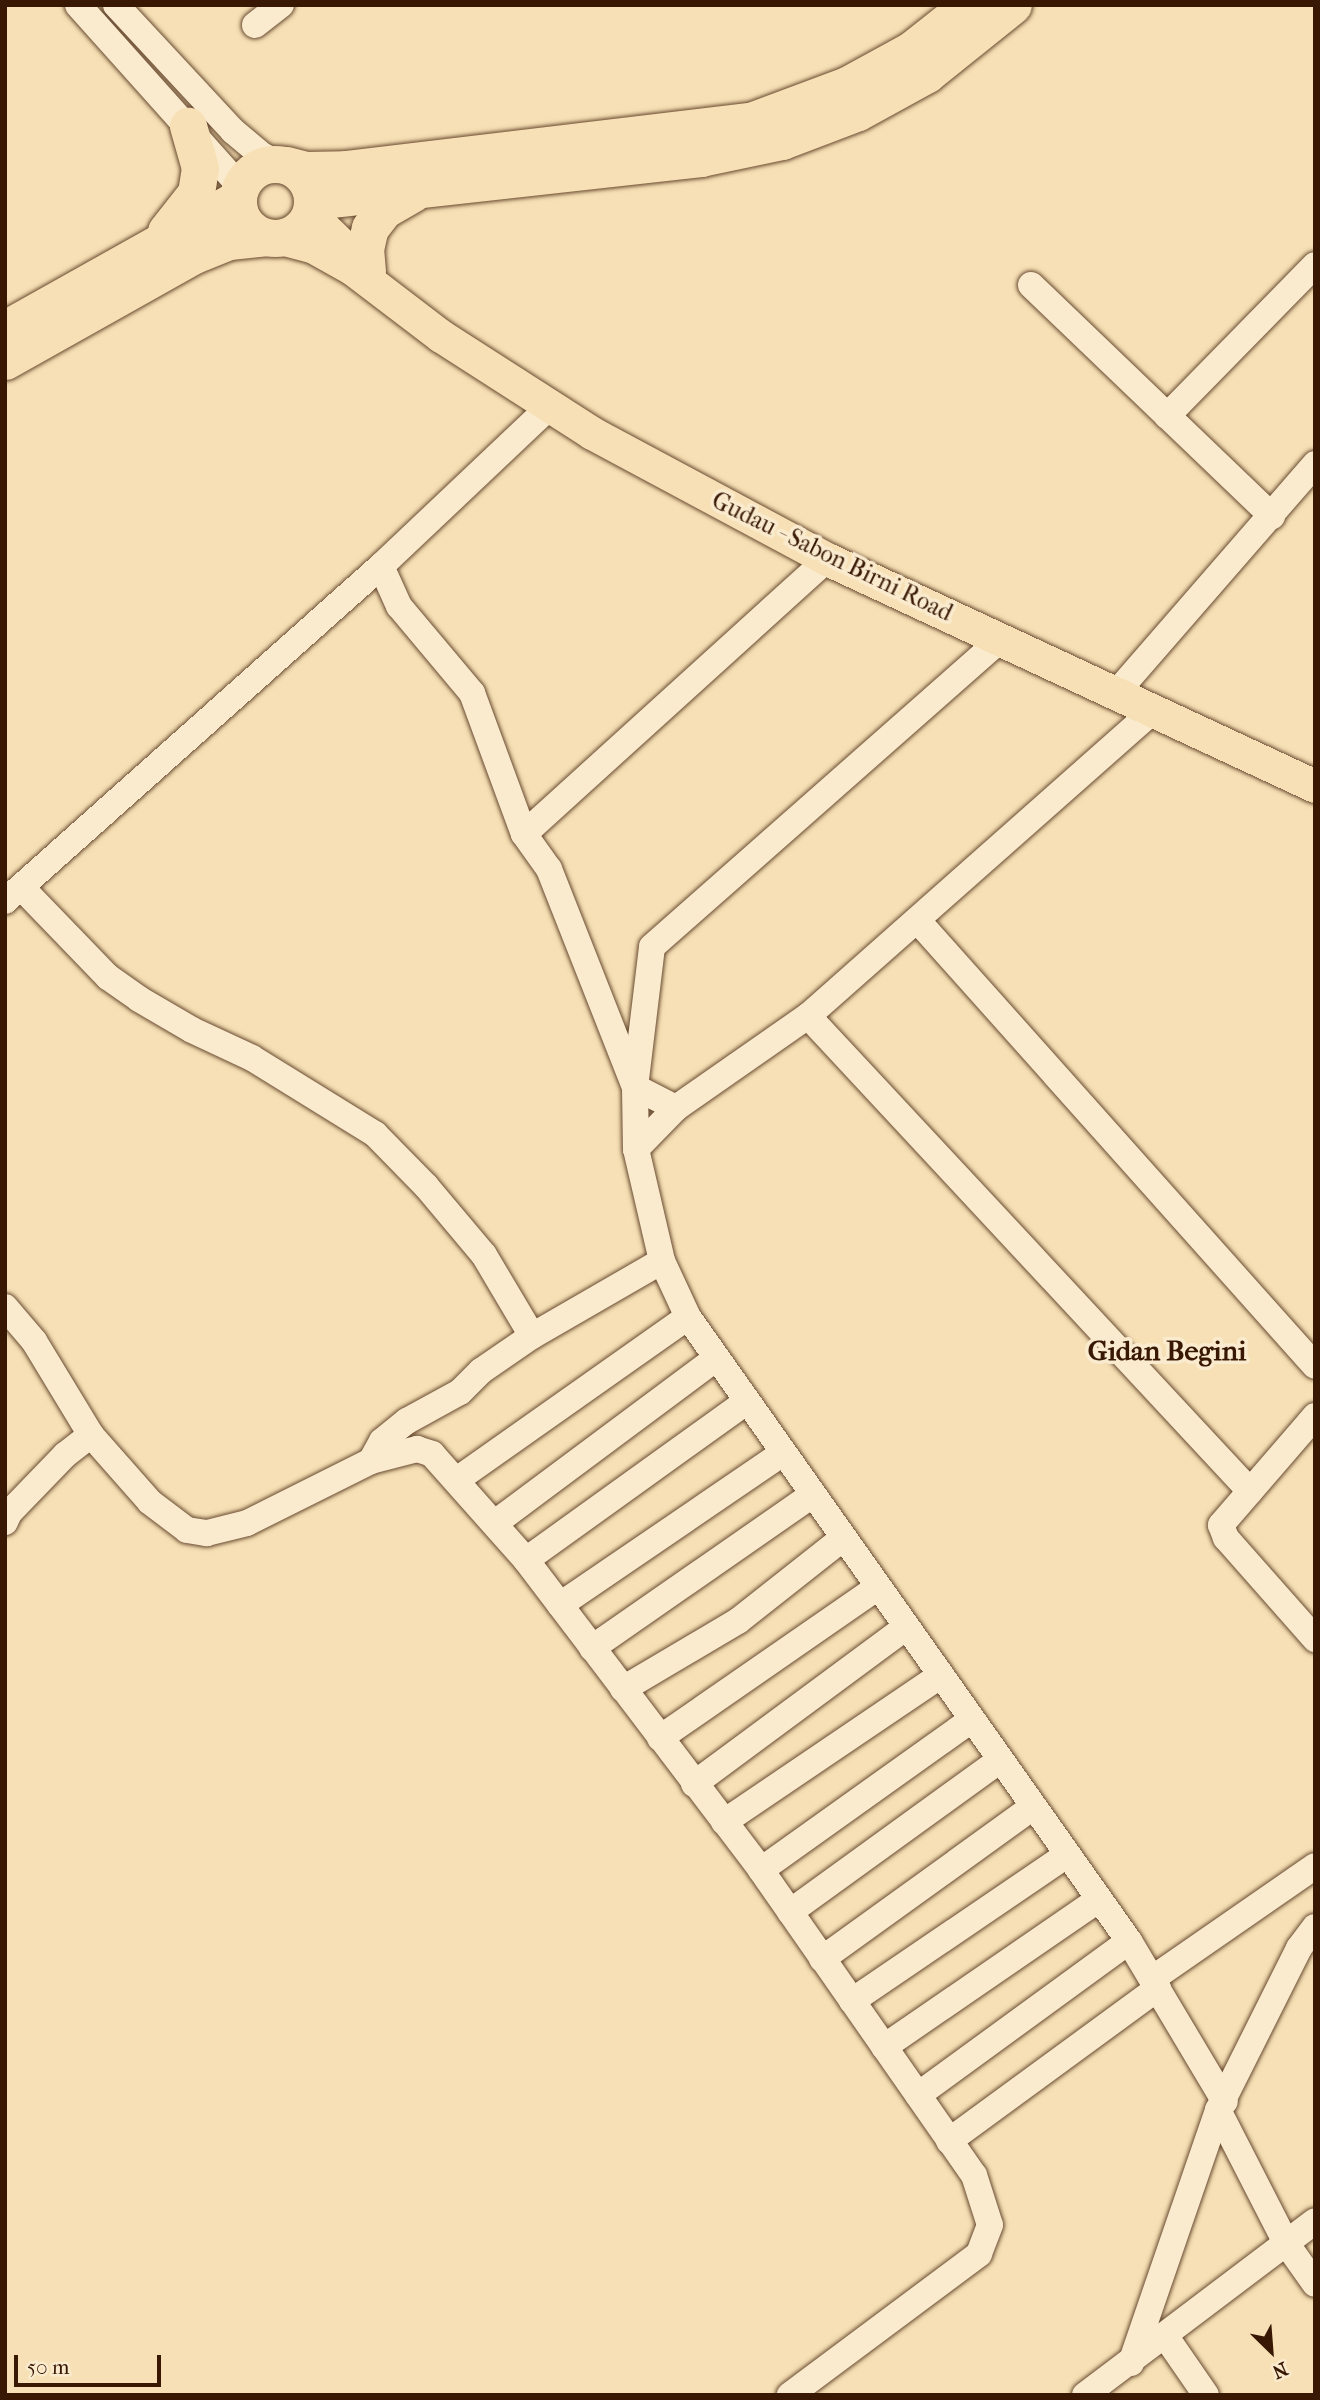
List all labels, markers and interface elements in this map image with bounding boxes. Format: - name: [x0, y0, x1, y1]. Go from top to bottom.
- street label: Gudau - Sabon Birni Road: [707, 486, 957, 628]
- district label: Gidan Begini: [1088, 1334, 1246, 1368]
- north arrow: [1236, 2316, 1306, 2386]
- scale bar: [18, 2340, 164, 2384]
- text: 50 m: [27, 2355, 70, 2379]
- text: N: [1269, 2357, 1291, 2383]

